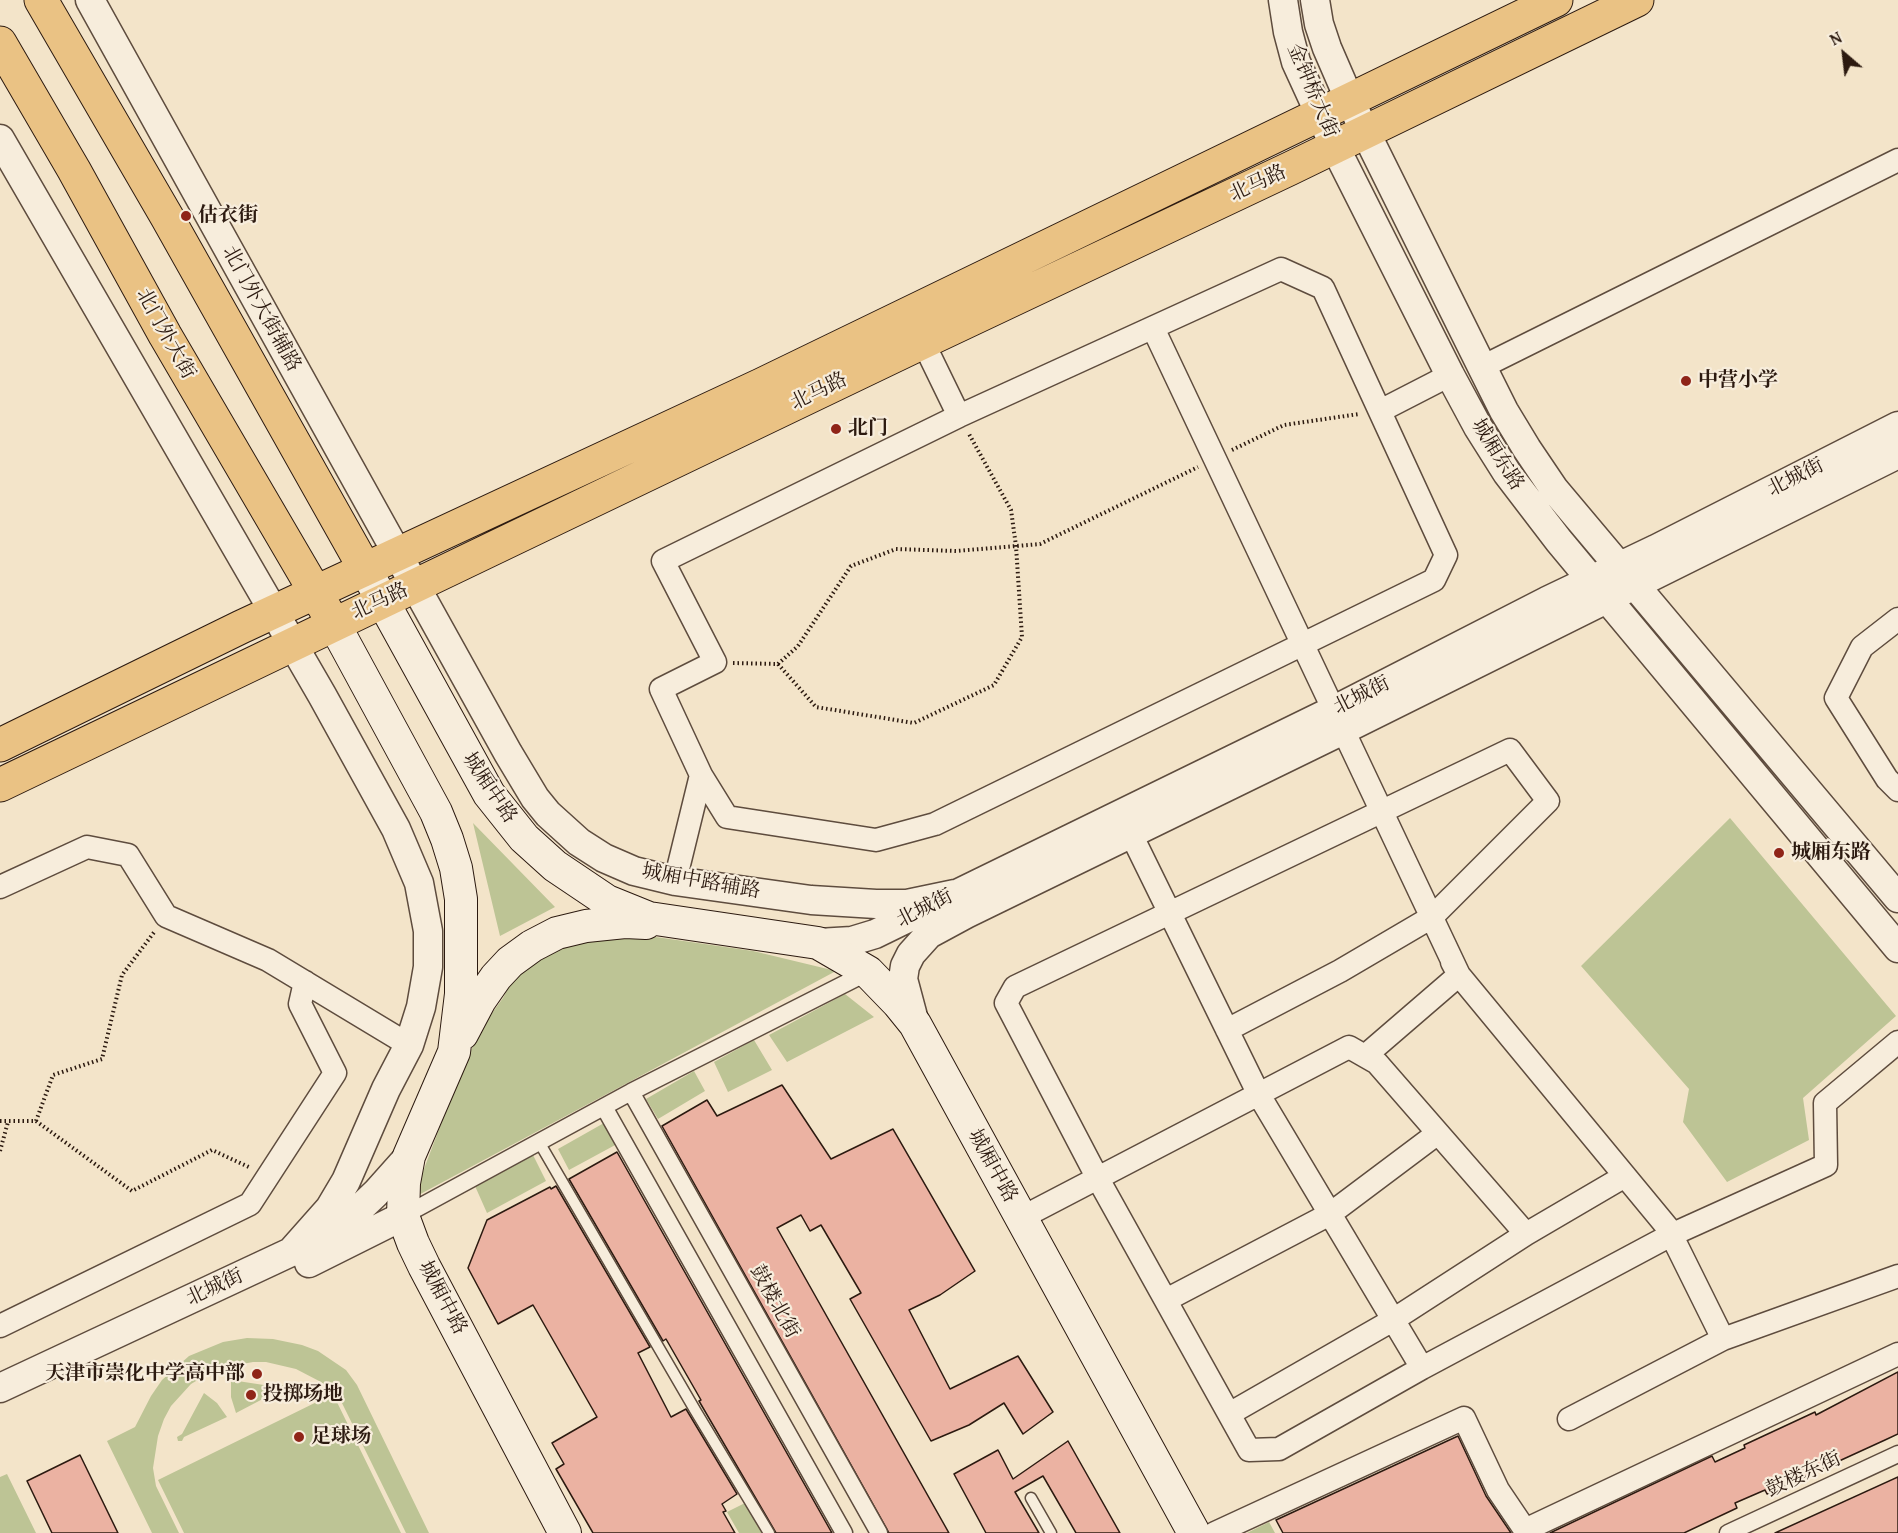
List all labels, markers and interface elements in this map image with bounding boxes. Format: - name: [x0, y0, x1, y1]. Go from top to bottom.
- north arrow: [1814, 24, 1874, 84]
- text: N: [1825, 25, 1846, 51]
- street label: 金钟桥大街: [1281, 40, 1343, 142]
- street label: 北马路: [1226, 160, 1290, 208]
- place label: 估衣街: [198, 204, 258, 228]
- marker: 估衣街: [179, 209, 193, 223]
- street label: 北门外大街辅路: [217, 242, 305, 376]
- street label: 北门外大街: [130, 284, 200, 384]
- street label: 北马路: [787, 368, 851, 416]
- place label: 中营小学: [1698, 369, 1778, 393]
- marker: 中营小学: [1679, 374, 1693, 388]
- street label: 城厢东路: [1466, 415, 1528, 495]
- place label: 北门: [848, 417, 888, 441]
- marker: 北门: [829, 422, 843, 436]
- street label: 北城街: [1764, 454, 1828, 502]
- street label: 北马路: [348, 578, 412, 626]
- street label: 北城街: [1330, 672, 1394, 720]
- street label: 城厢中路: [457, 748, 521, 828]
- place label: 城厢东路: [1791, 841, 1871, 865]
- marker: 城厢东路: [1772, 846, 1786, 860]
- street label: 城厢中路辅路: [640, 860, 762, 904]
- street label: 北城街: [893, 885, 957, 933]
- street label: 城厢中路: [962, 1125, 1022, 1207]
- street label: 城厢中路: [413, 1257, 471, 1339]
- street label: 鼓楼北街: [744, 1261, 804, 1343]
- street label: 北城街: [183, 1264, 247, 1312]
- place label: 天津市崇化中学高中部: [45, 1362, 245, 1386]
- marker: 天津市崇化中学高中部: [250, 1367, 264, 1381]
- place label: 投掷场地: [263, 1383, 343, 1407]
- marker: 投掷场地: [244, 1388, 258, 1402]
- place label: 足球场: [311, 1425, 371, 1449]
- marker: 足球场: [292, 1430, 306, 1444]
- street label: 鼓楼东街: [1763, 1447, 1845, 1503]

